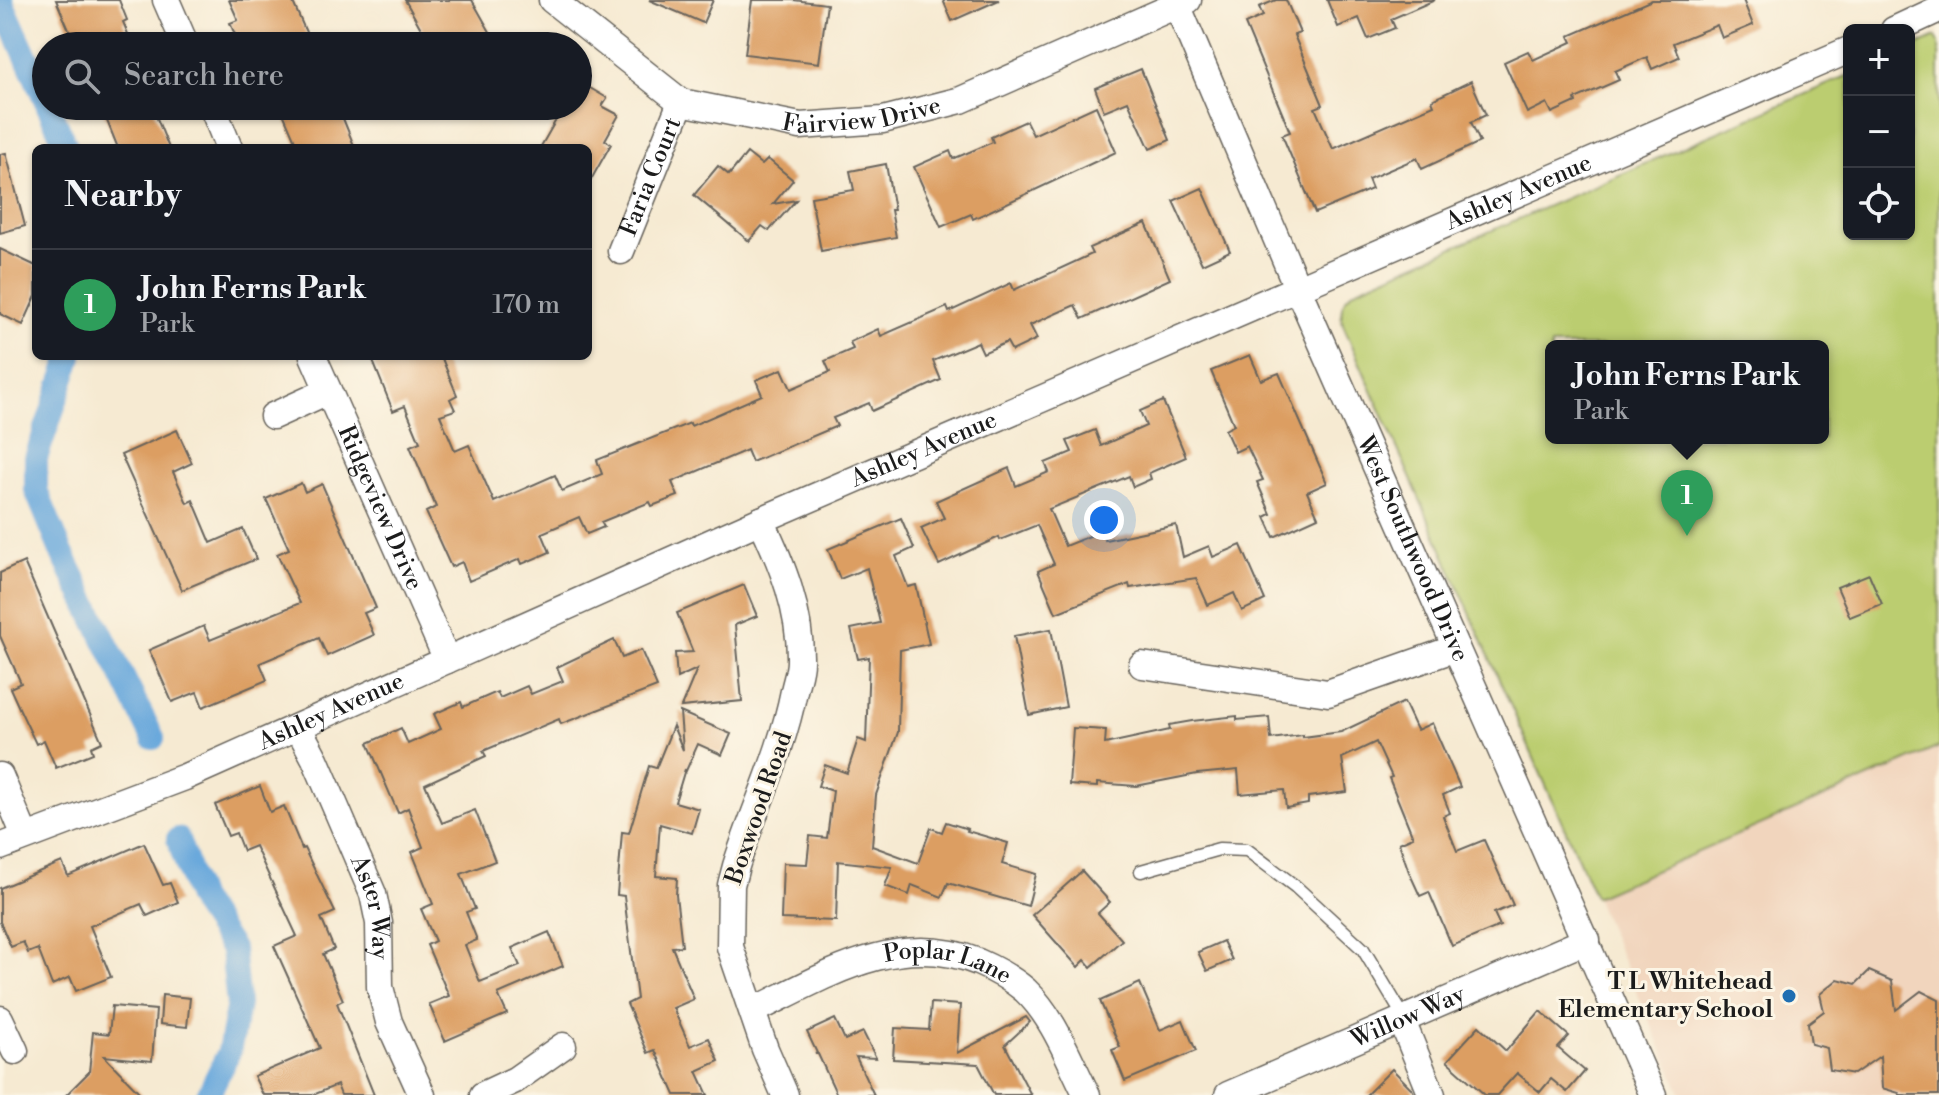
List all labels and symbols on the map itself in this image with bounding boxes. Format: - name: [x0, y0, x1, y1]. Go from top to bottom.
- street label: Fairview Drive: [779, 91, 944, 141]
- street label: Faria Court: [614, 112, 688, 241]
- street label: Ashley Avenue: [1440, 148, 1596, 238]
- street label: Ashley Avenue: [845, 405, 1002, 495]
- street label: Ridgeview Drive: [331, 421, 429, 595]
- street label: West Southwood Drive: [1349, 430, 1475, 666]
- pin: 1: [1661, 470, 1713, 536]
- your location: [1084, 500, 1124, 540]
- street label: Ashley Avenue: [253, 666, 409, 758]
- street label: Boxwood Road: [719, 727, 799, 889]
- street label: Aster Way: [343, 850, 395, 960]
- street label: Poplar Lane: [881, 936, 1017, 991]
- place label: T L Whitehead Elementary School: [1558, 967, 1773, 1025]
- street label: Willow Way: [1345, 979, 1470, 1056]
- marker: T L Whitehead Elementary School: [1780, 987, 1798, 1005]

